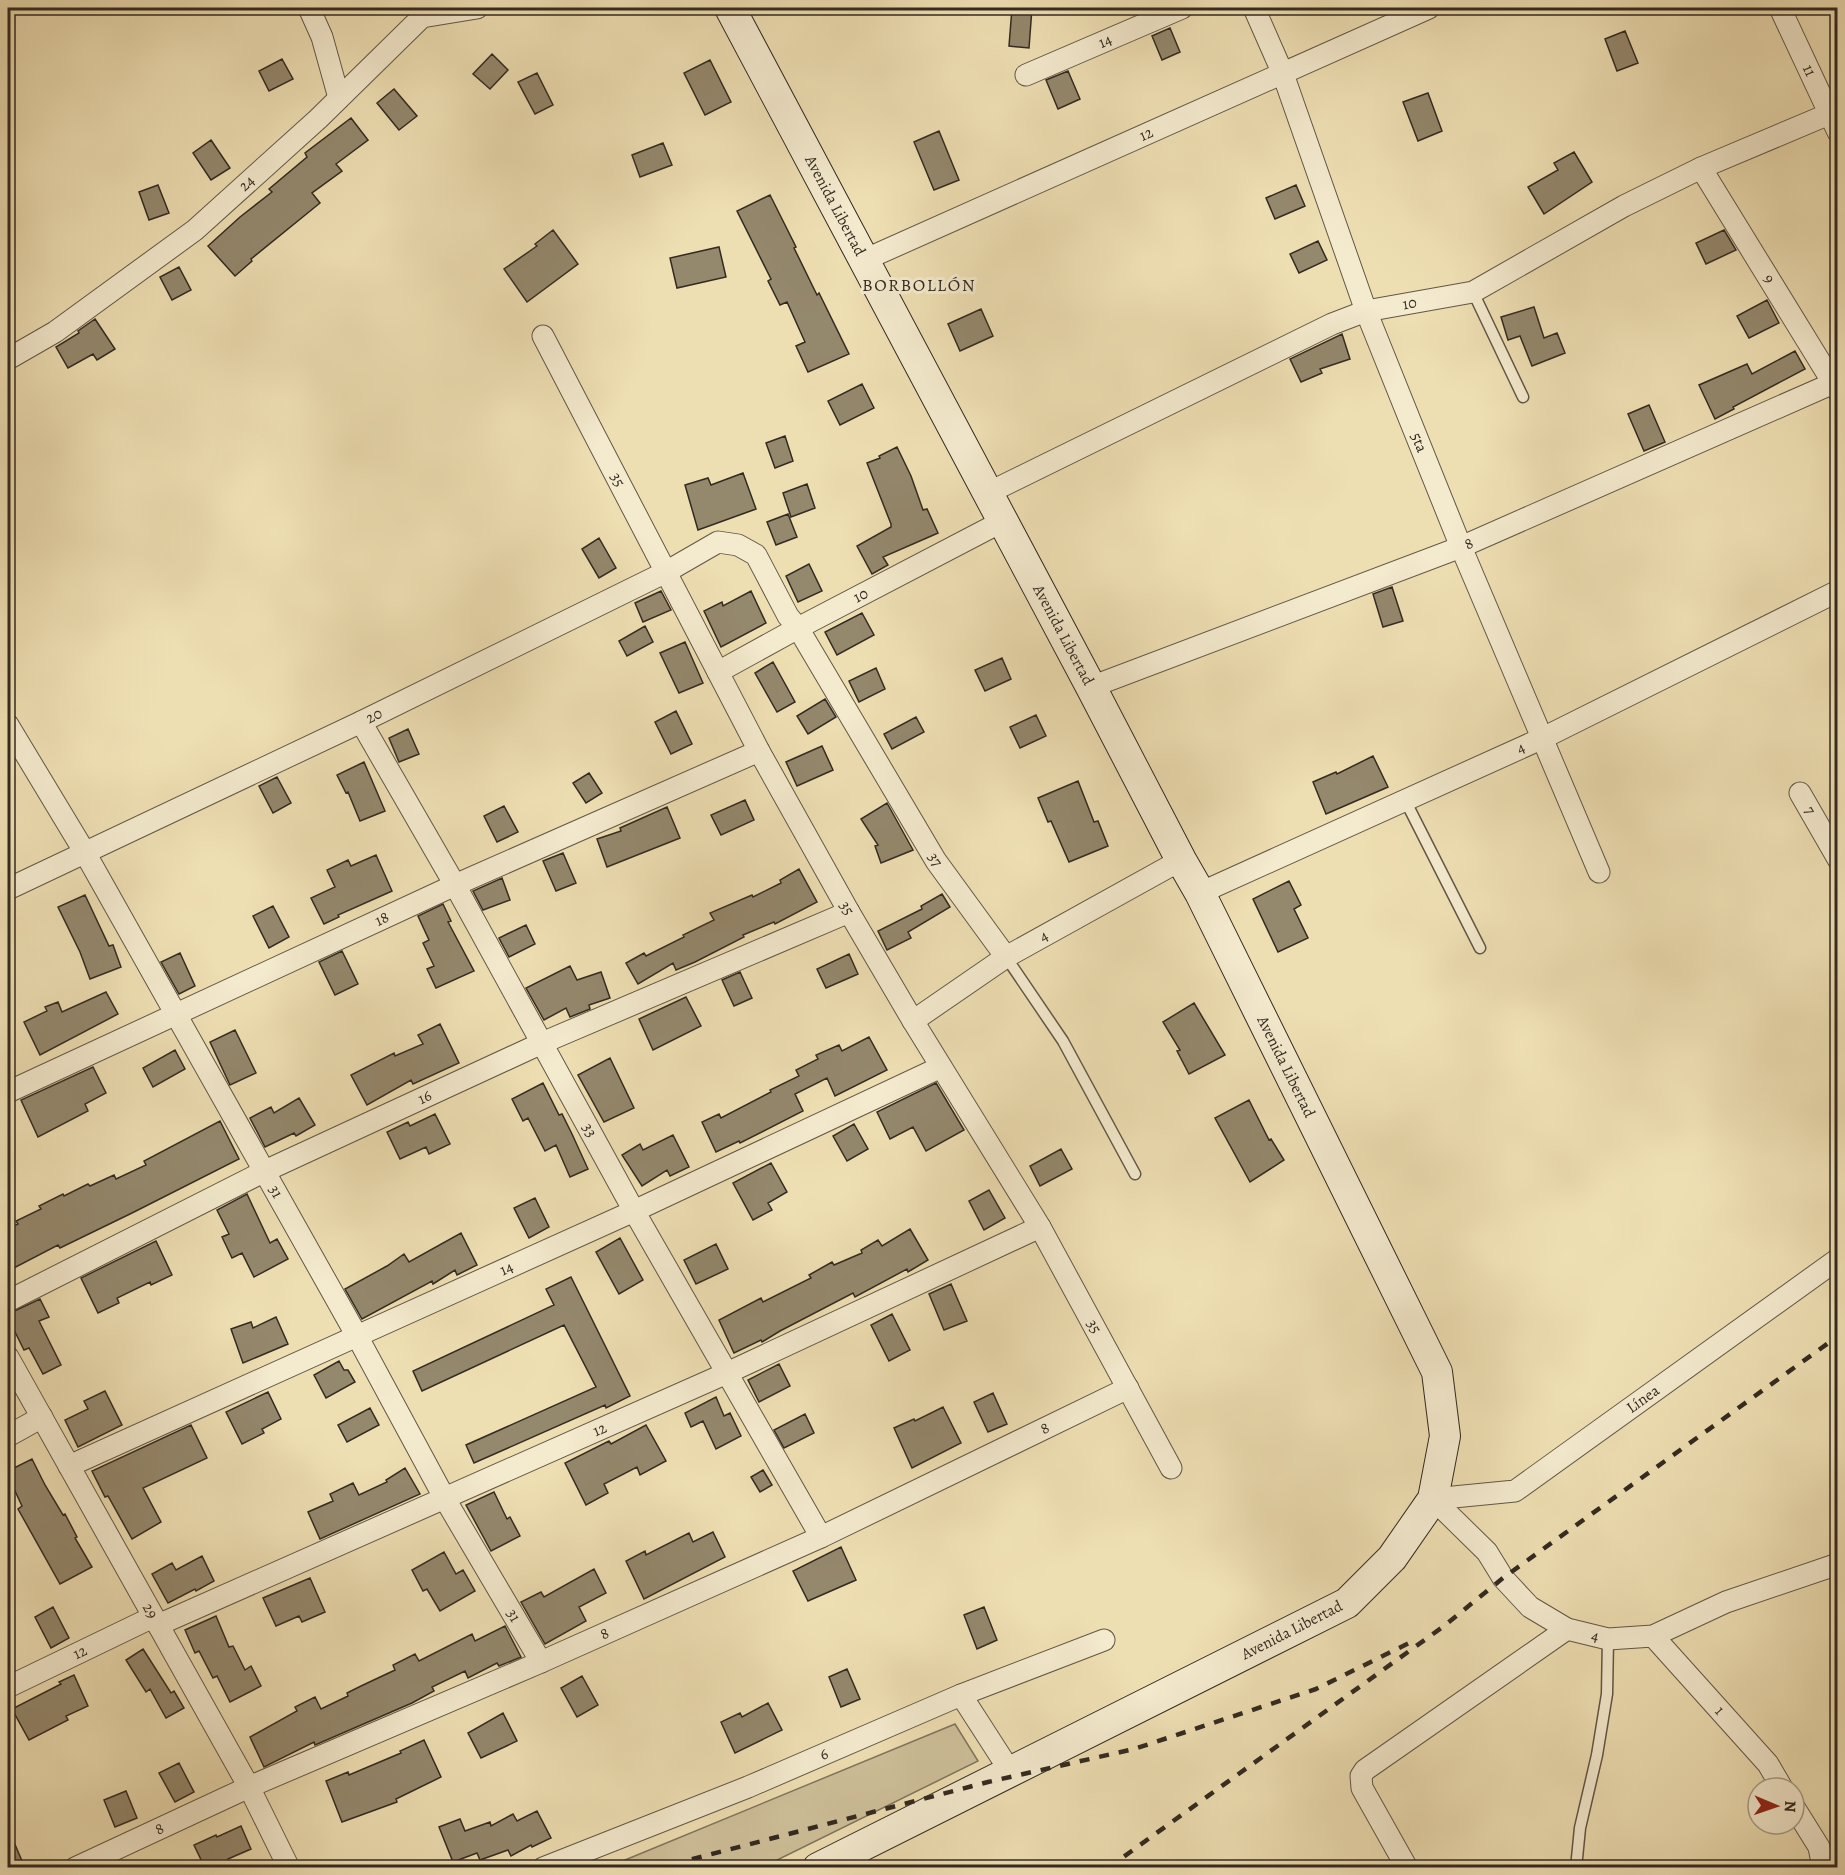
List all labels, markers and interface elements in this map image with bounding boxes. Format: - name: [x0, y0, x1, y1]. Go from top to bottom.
- street label: 14: [1095, 28, 1115, 54]
- street label: 11: [1797, 61, 1822, 81]
- street label: 12: [1136, 121, 1157, 147]
- street label: Avenida Libertad: [799, 151, 871, 260]
- street label: 24: [234, 170, 260, 197]
- street label: 9: [1758, 270, 1780, 288]
- district label: BORBOLLÓN: [862, 273, 976, 297]
- street label: 10: [1401, 291, 1418, 315]
- street label: 5ta: [1405, 429, 1433, 456]
- street label: 35: [605, 469, 631, 491]
- street label: 8: [1461, 532, 1477, 555]
- street label: Avenida Libertad: [1027, 580, 1099, 689]
- street label: 10: [849, 582, 872, 608]
- street label: 20: [362, 702, 386, 729]
- street label: 4: [1513, 737, 1529, 760]
- street label: 7: [1799, 802, 1821, 819]
- street label: 37: [922, 848, 948, 872]
- street label: 35: [834, 897, 860, 920]
- street label: 18: [371, 906, 392, 932]
- street label: 4: [1035, 925, 1052, 947]
- street label: Avenida Libertad: [1251, 1011, 1321, 1122]
- street label: 16: [414, 1084, 435, 1110]
- street label: 33: [577, 1119, 603, 1141]
- street label: 31: [263, 1181, 289, 1203]
- street label: 14: [496, 1256, 517, 1281]
- street label: 35: [1081, 1315, 1107, 1338]
- street label: Línea: [1622, 1379, 1665, 1419]
- street label: 12: [589, 1417, 610, 1442]
- street label: 8: [1037, 1417, 1053, 1440]
- street label: Avenida Libertad: [1237, 1595, 1347, 1665]
- street label: 29: [137, 1599, 164, 1623]
- street label: 31: [501, 1605, 526, 1627]
- street label: 8: [596, 1622, 612, 1645]
- street label: 4: [1589, 1624, 1601, 1647]
- street label: 12: [69, 1639, 91, 1665]
- street label: 1: [1710, 1701, 1730, 1720]
- street label: 6: [816, 1743, 832, 1766]
- north arrow: [1746, 1776, 1806, 1836]
- text: N: [1779, 1800, 1801, 1813]
- street label: 8: [151, 1817, 167, 1840]

